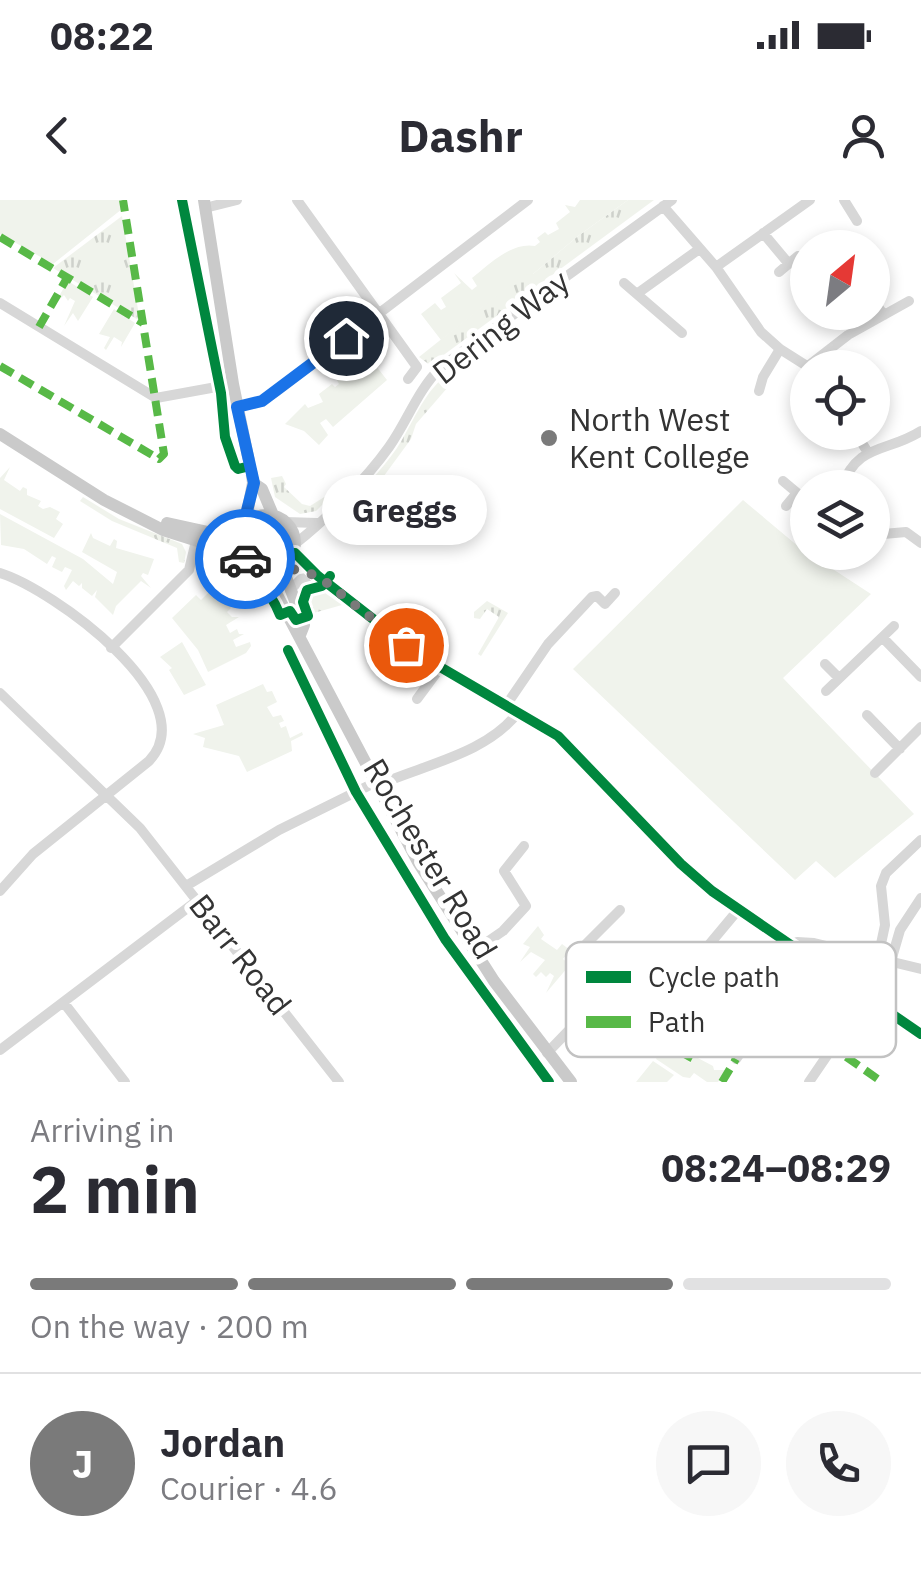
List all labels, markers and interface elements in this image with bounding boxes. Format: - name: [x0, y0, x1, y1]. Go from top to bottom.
- text: 08:22: [50, 11, 154, 60]
- text: Dashr: [398, 106, 523, 164]
- icon: back: [30, 108, 85, 163]
- icon: person: [836, 108, 891, 163]
- north arrow: [790, 230, 890, 330]
- map controls: [790, 230, 890, 570]
- street label: Dering Way: [423, 260, 577, 393]
- pin: [304, 296, 389, 381]
- icon: home: [319, 311, 374, 366]
- button: locate: [790, 350, 890, 450]
- place label: North West Kent College: [569, 398, 750, 477]
- marker: North West Kent College: [538, 427, 560, 449]
- button: layers: [790, 470, 890, 570]
- callout: Greggs: [324, 475, 488, 545]
- text: Greggs: [352, 489, 457, 531]
- courier: [195, 509, 295, 609]
- icon: car: [218, 532, 273, 587]
- pin: [364, 603, 449, 688]
- icon: bag: [379, 618, 434, 673]
- street label: Rochester Road: [354, 751, 507, 966]
- street label: Barr Road: [180, 885, 301, 1023]
- legend: [566, 942, 896, 1057]
- text: Cycle path: [648, 958, 780, 995]
- text: Path: [648, 1003, 705, 1040]
- text: Arriving in: [30, 1109, 175, 1151]
- text: 08:24–08:29: [661, 1143, 891, 1192]
- text: 2 min: [30, 1146, 200, 1231]
- text: On the way · 200 m: [30, 1305, 309, 1347]
- button: chat: [656, 1411, 761, 1516]
- button: phone: [786, 1411, 891, 1516]
- text: Jordan: [160, 1418, 285, 1467]
- text: J: [72, 1439, 93, 1488]
- text: Courier · 4.6: [160, 1467, 338, 1509]

